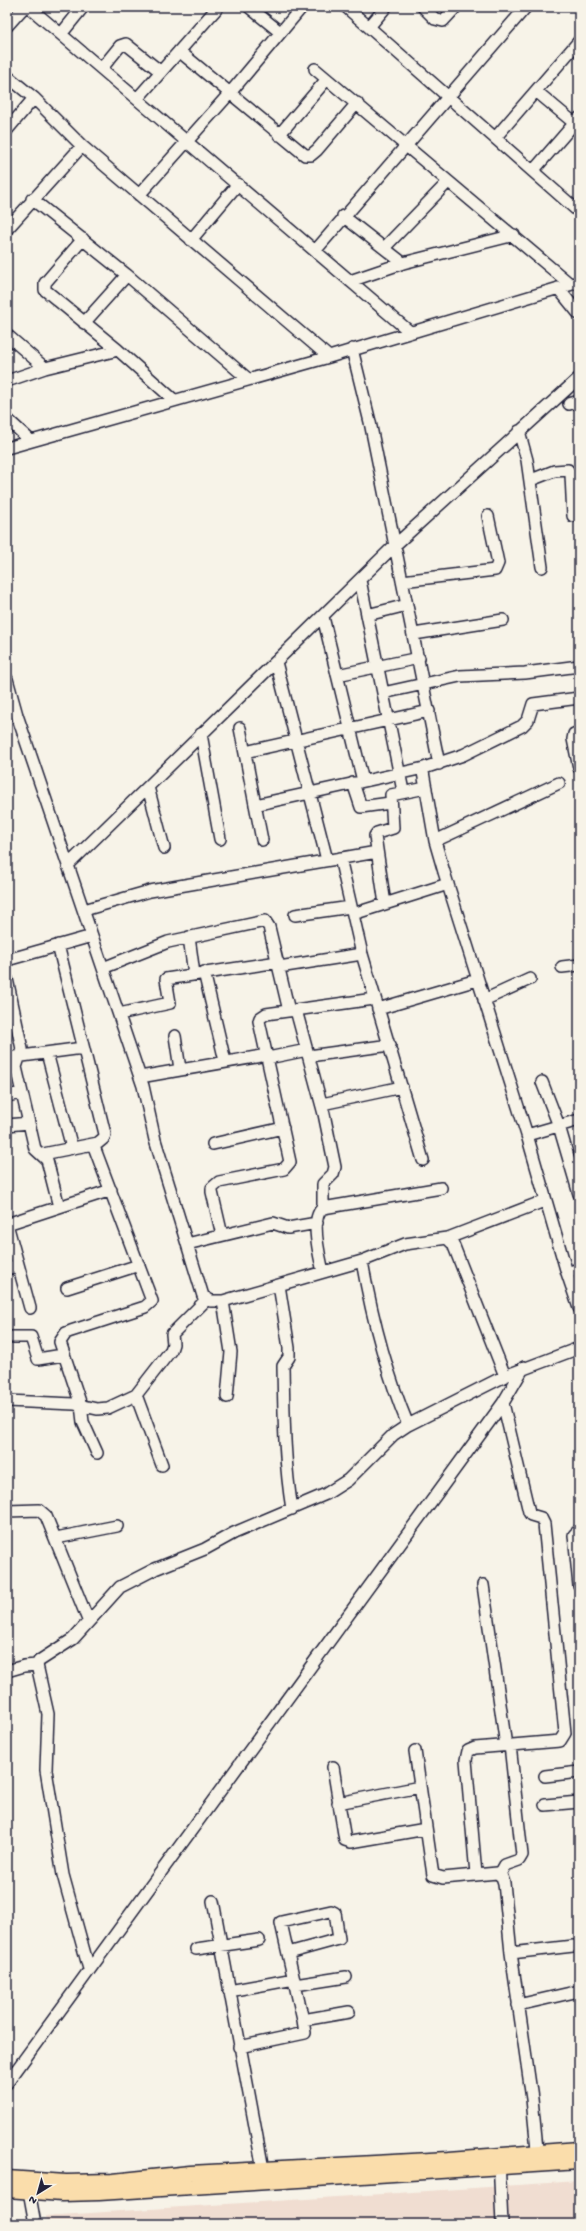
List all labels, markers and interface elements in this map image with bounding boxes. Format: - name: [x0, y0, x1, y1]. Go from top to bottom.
- north arrow: [18, 2173, 58, 2213]
- text: N: [27, 2192, 40, 2206]

